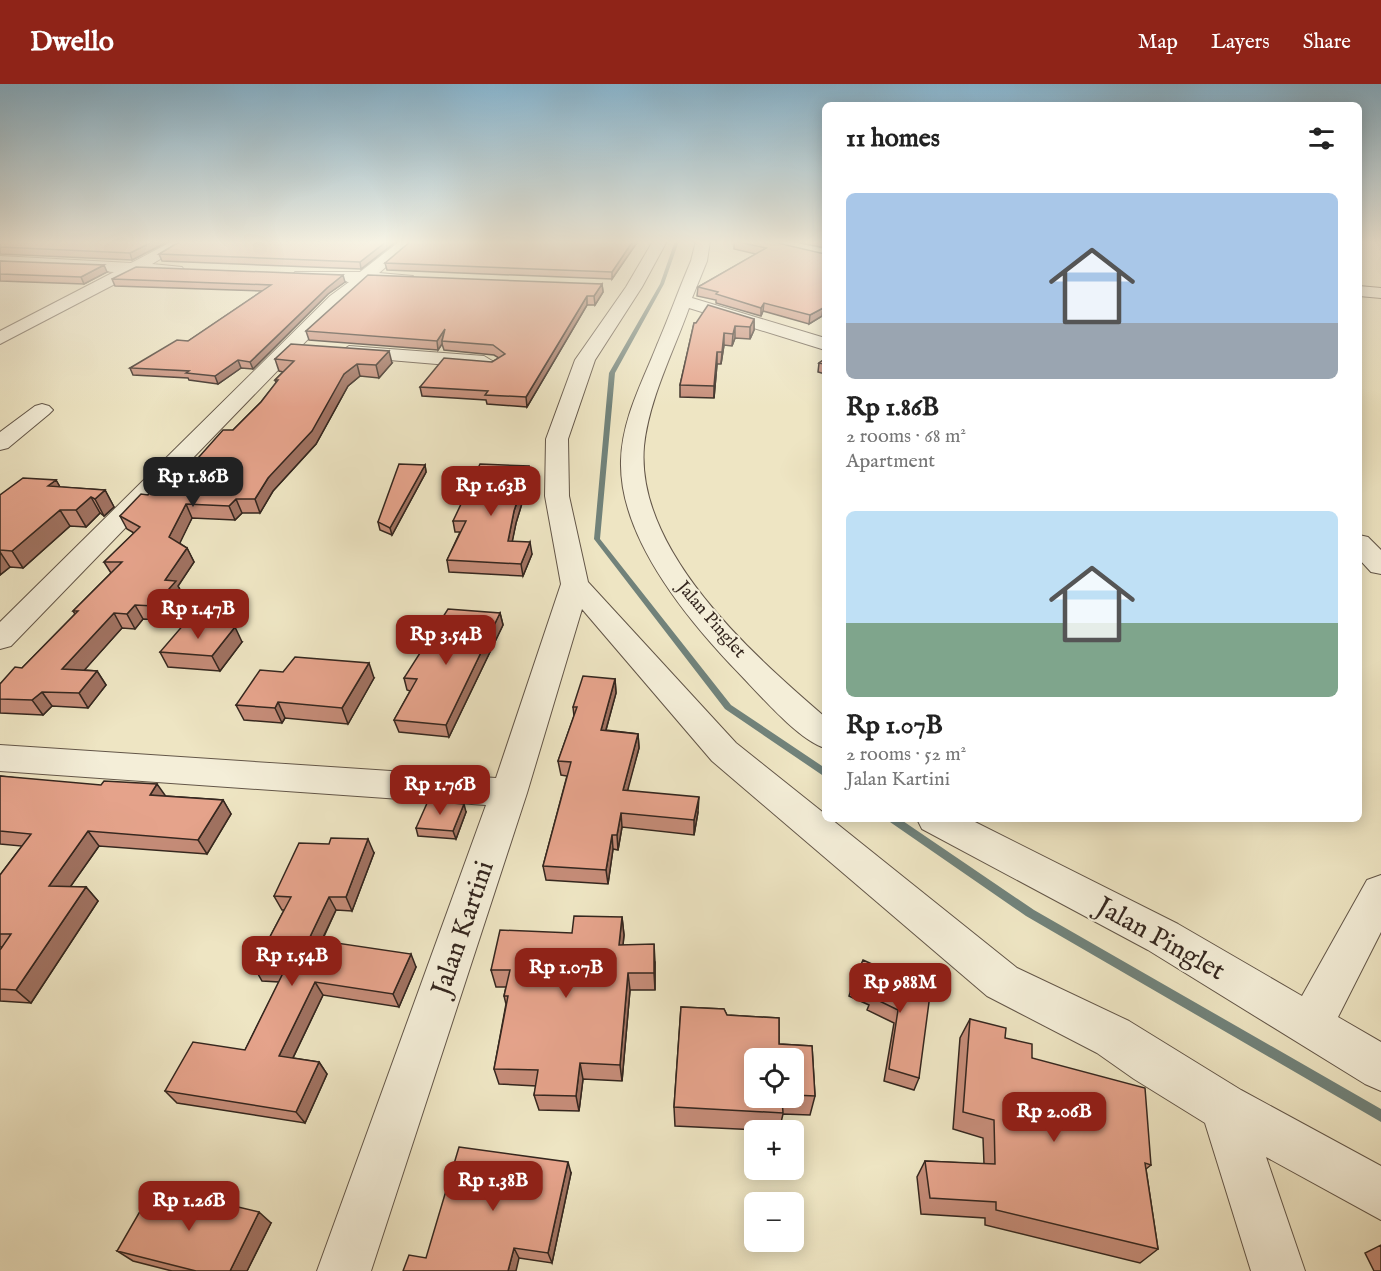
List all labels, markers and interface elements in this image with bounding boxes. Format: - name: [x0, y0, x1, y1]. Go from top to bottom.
- text: Dwello: [30, 25, 114, 60]
- text: Map: [1138, 29, 1178, 56]
- text: Layers: [1211, 29, 1270, 56]
- text: Share: [1303, 29, 1351, 56]
- text: 11 homes: [846, 122, 940, 155]
- icon: filters: [1305, 122, 1338, 155]
- icon: home: [1038, 232, 1146, 340]
- text: Rp 1.86B: [846, 391, 939, 424]
- text: 2 rooms · 68 m²: [846, 424, 966, 449]
- text: Apartment: [846, 449, 935, 474]
- pin: Rp 1.86B: [131, 457, 255, 508]
- text: Rp 1.86B: [157, 464, 229, 489]
- pin: Rp 1.63B: [429, 466, 553, 517]
- text: Rp 1.63B: [455, 473, 527, 498]
- icon: home: [1038, 550, 1146, 658]
- street label: Jalan Pinglet: [670, 575, 751, 663]
- pin: Rp 1.47B: [136, 589, 260, 640]
- text: Rp 1.47B: [161, 596, 235, 621]
- pin: Rp 3.54B: [384, 615, 508, 666]
- text: Rp 3.54B: [410, 622, 482, 647]
- text: Rp 1.07B: [846, 709, 943, 742]
- text: 2 rooms · 52 m²: [846, 742, 966, 767]
- pin: Rp 1.76B: [378, 765, 502, 816]
- text: Jalan Kartini: [846, 767, 950, 792]
- text: Rp 1.76B: [404, 772, 476, 797]
- street label: Jalan Kartini: [424, 857, 503, 1003]
- street label: Jalan Pinglet: [1087, 889, 1230, 989]
- pin: Rp 1.54B: [230, 936, 354, 987]
- text: Rp 1.54B: [256, 943, 328, 968]
- pin: Rp 1.07B: [504, 948, 628, 999]
- text: Rp 1.07B: [529, 955, 603, 980]
- pin: Rp 988M: [845, 963, 955, 1014]
- text: Rp 988M: [863, 970, 937, 995]
- map controls: [744, 1048, 804, 1252]
- button: locate: [744, 1048, 804, 1108]
- pin: Rp 2.06B: [992, 1092, 1116, 1143]
- text: Rp 2.06B: [1016, 1099, 1092, 1124]
- button: +: [744, 1120, 804, 1180]
- pin: Rp 1.38B: [431, 1161, 555, 1212]
- text: Rp 1.38B: [458, 1168, 528, 1193]
- pin: Rp 1.26B: [127, 1181, 251, 1232]
- text: Rp 1.26B: [152, 1188, 226, 1213]
- button: −: [744, 1192, 804, 1252]

